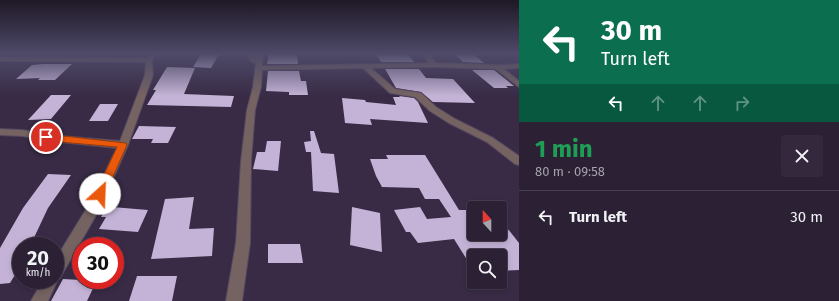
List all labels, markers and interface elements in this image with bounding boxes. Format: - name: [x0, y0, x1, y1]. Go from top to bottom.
- text: 30 m: [601, 14, 662, 47]
- icon: left: [535, 16, 587, 68]
- text: Turn left: [601, 48, 670, 70]
- icon: left: [605, 92, 627, 114]
- icon: ahead: [647, 92, 669, 114]
- icon: ahead: [689, 92, 711, 114]
- icon: right: [731, 92, 753, 114]
- pin: [29, 120, 63, 154]
- icon: arrive: [35, 126, 57, 148]
- text: 1 min: [535, 135, 593, 163]
- button: close: [781, 135, 823, 177]
- text: 80 m · 09:58: [535, 164, 605, 179]
- position arrow: [79, 173, 121, 215]
- north arrow: [467, 201, 507, 241]
- map controls: [467, 201, 507, 289]
- icon: left: [535, 206, 557, 228]
- text: Turn left: [569, 208, 627, 226]
- text: 30 m: [790, 208, 823, 226]
- speed limit sign: 30: [72, 237, 124, 289]
- text: 20: [27, 246, 49, 270]
- button: search: [467, 249, 507, 289]
- text: km/h: [26, 267, 50, 279]

